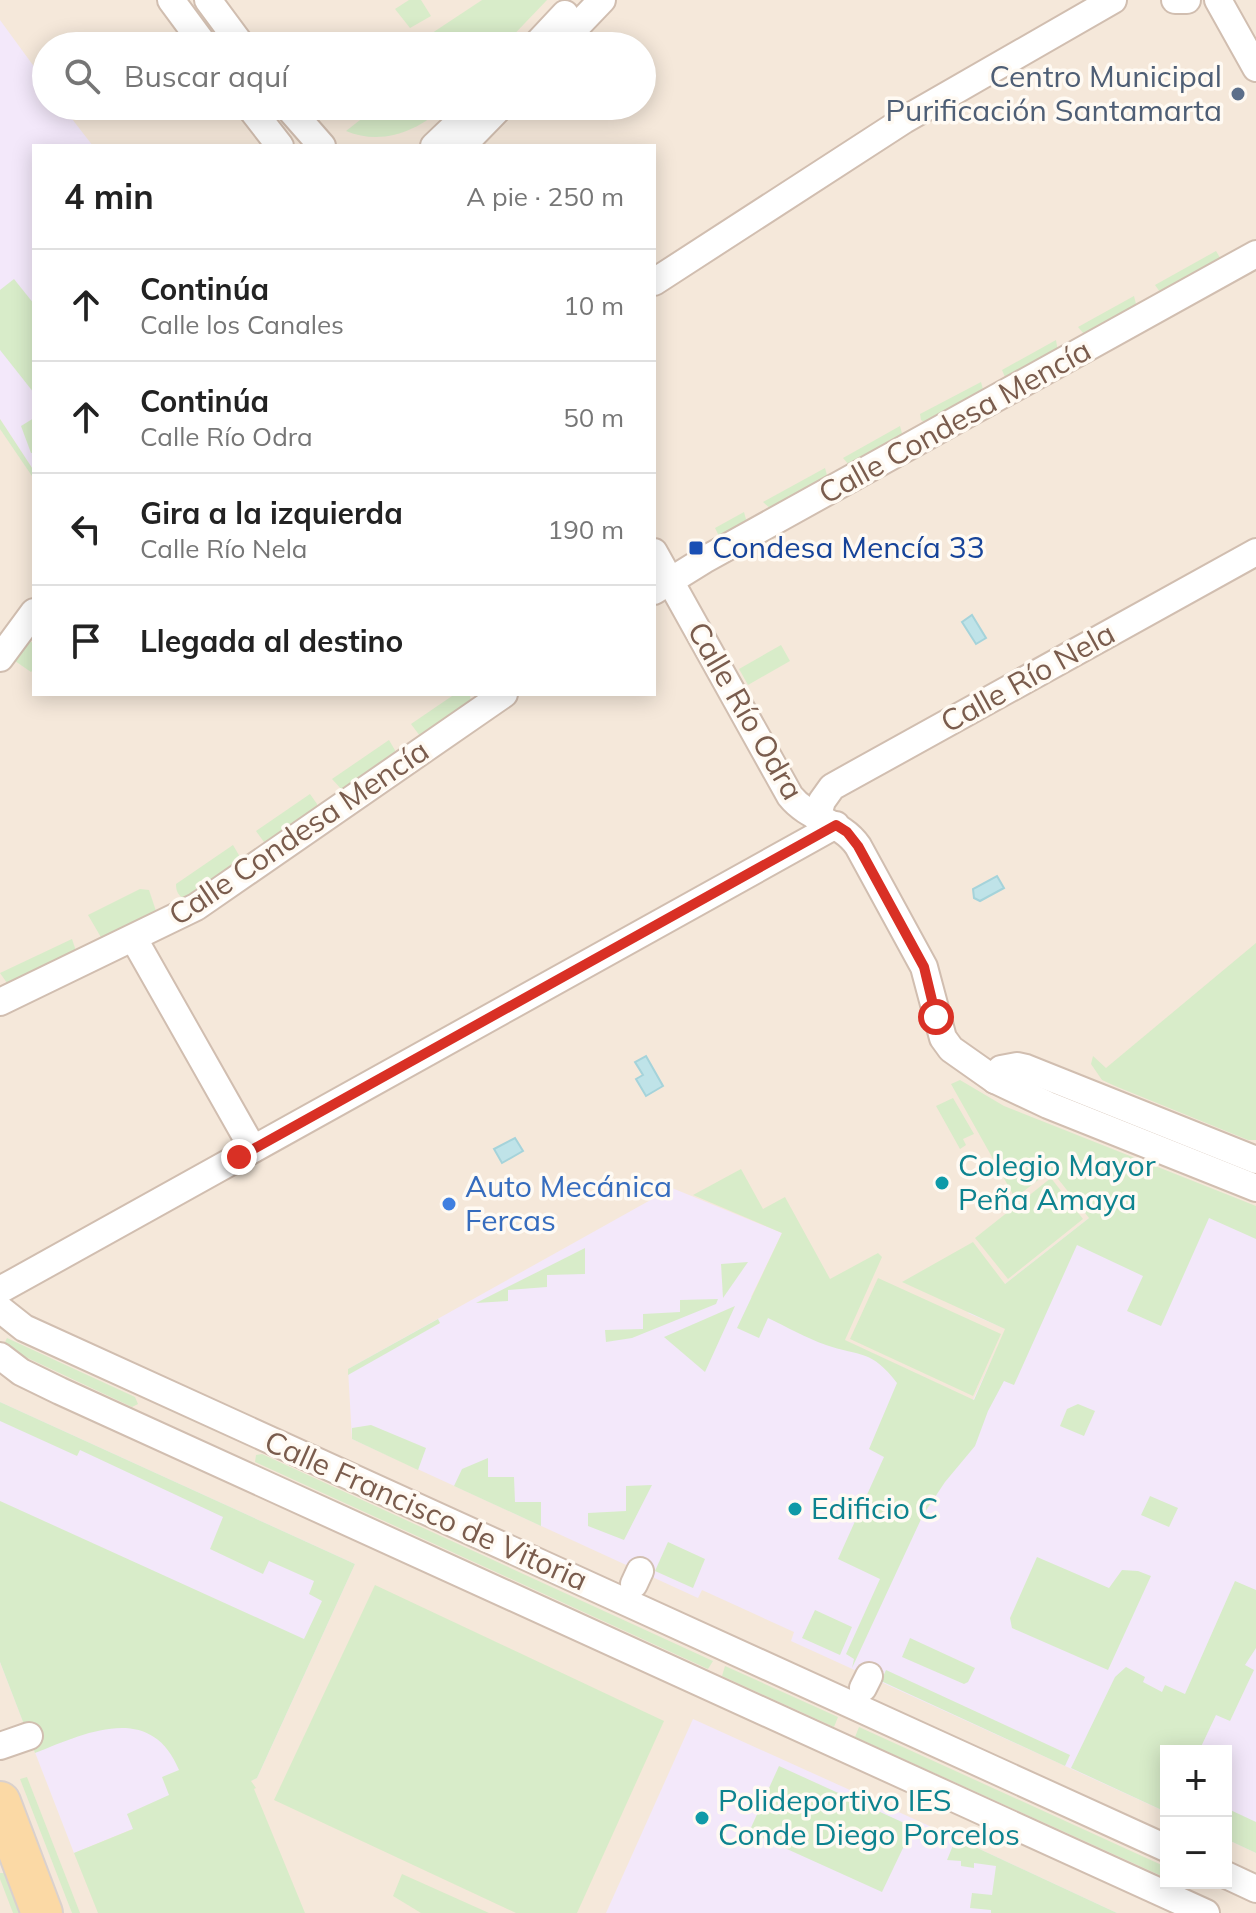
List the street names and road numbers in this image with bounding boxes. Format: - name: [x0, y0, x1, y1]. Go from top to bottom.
- street label: Calle Condesa Mencía: [812, 330, 1097, 512]
- street label: Calle Río Nela: [934, 614, 1121, 741]
- street label: Calle Río Odra: [680, 615, 812, 806]
- street label: Calle Condesa Mencía: [161, 731, 436, 933]
- street label: Calle Francisco de Vitoria: [259, 1422, 594, 1599]

